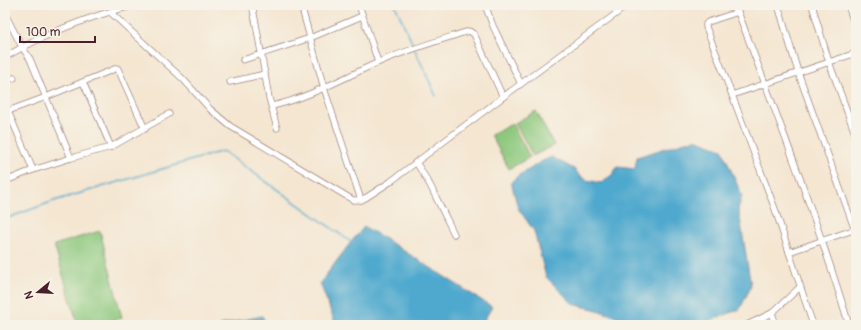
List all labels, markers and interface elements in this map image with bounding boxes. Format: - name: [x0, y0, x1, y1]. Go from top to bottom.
- scale bar: [20, 18, 95, 44]
- text: 100 m: [26, 25, 61, 40]
- north arrow: [18, 272, 58, 312]
- text: N: [21, 289, 36, 300]

